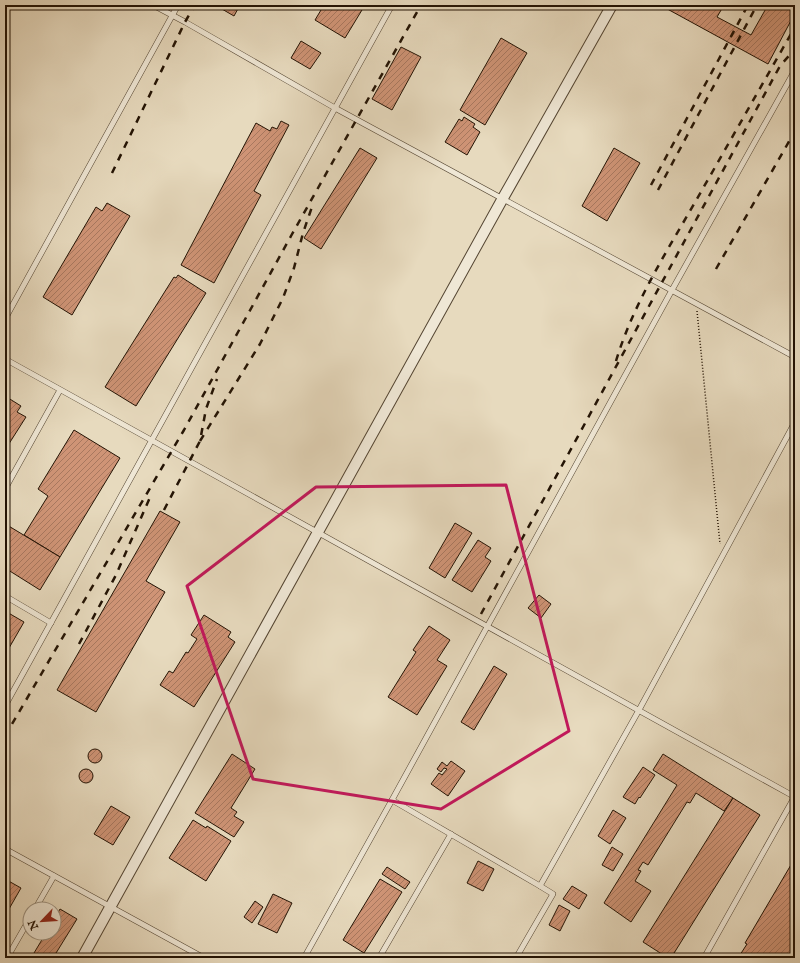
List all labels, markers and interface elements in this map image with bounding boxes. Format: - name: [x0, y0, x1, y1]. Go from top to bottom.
- north arrow: [22, 901, 62, 941]
- text: N: [25, 917, 43, 933]

